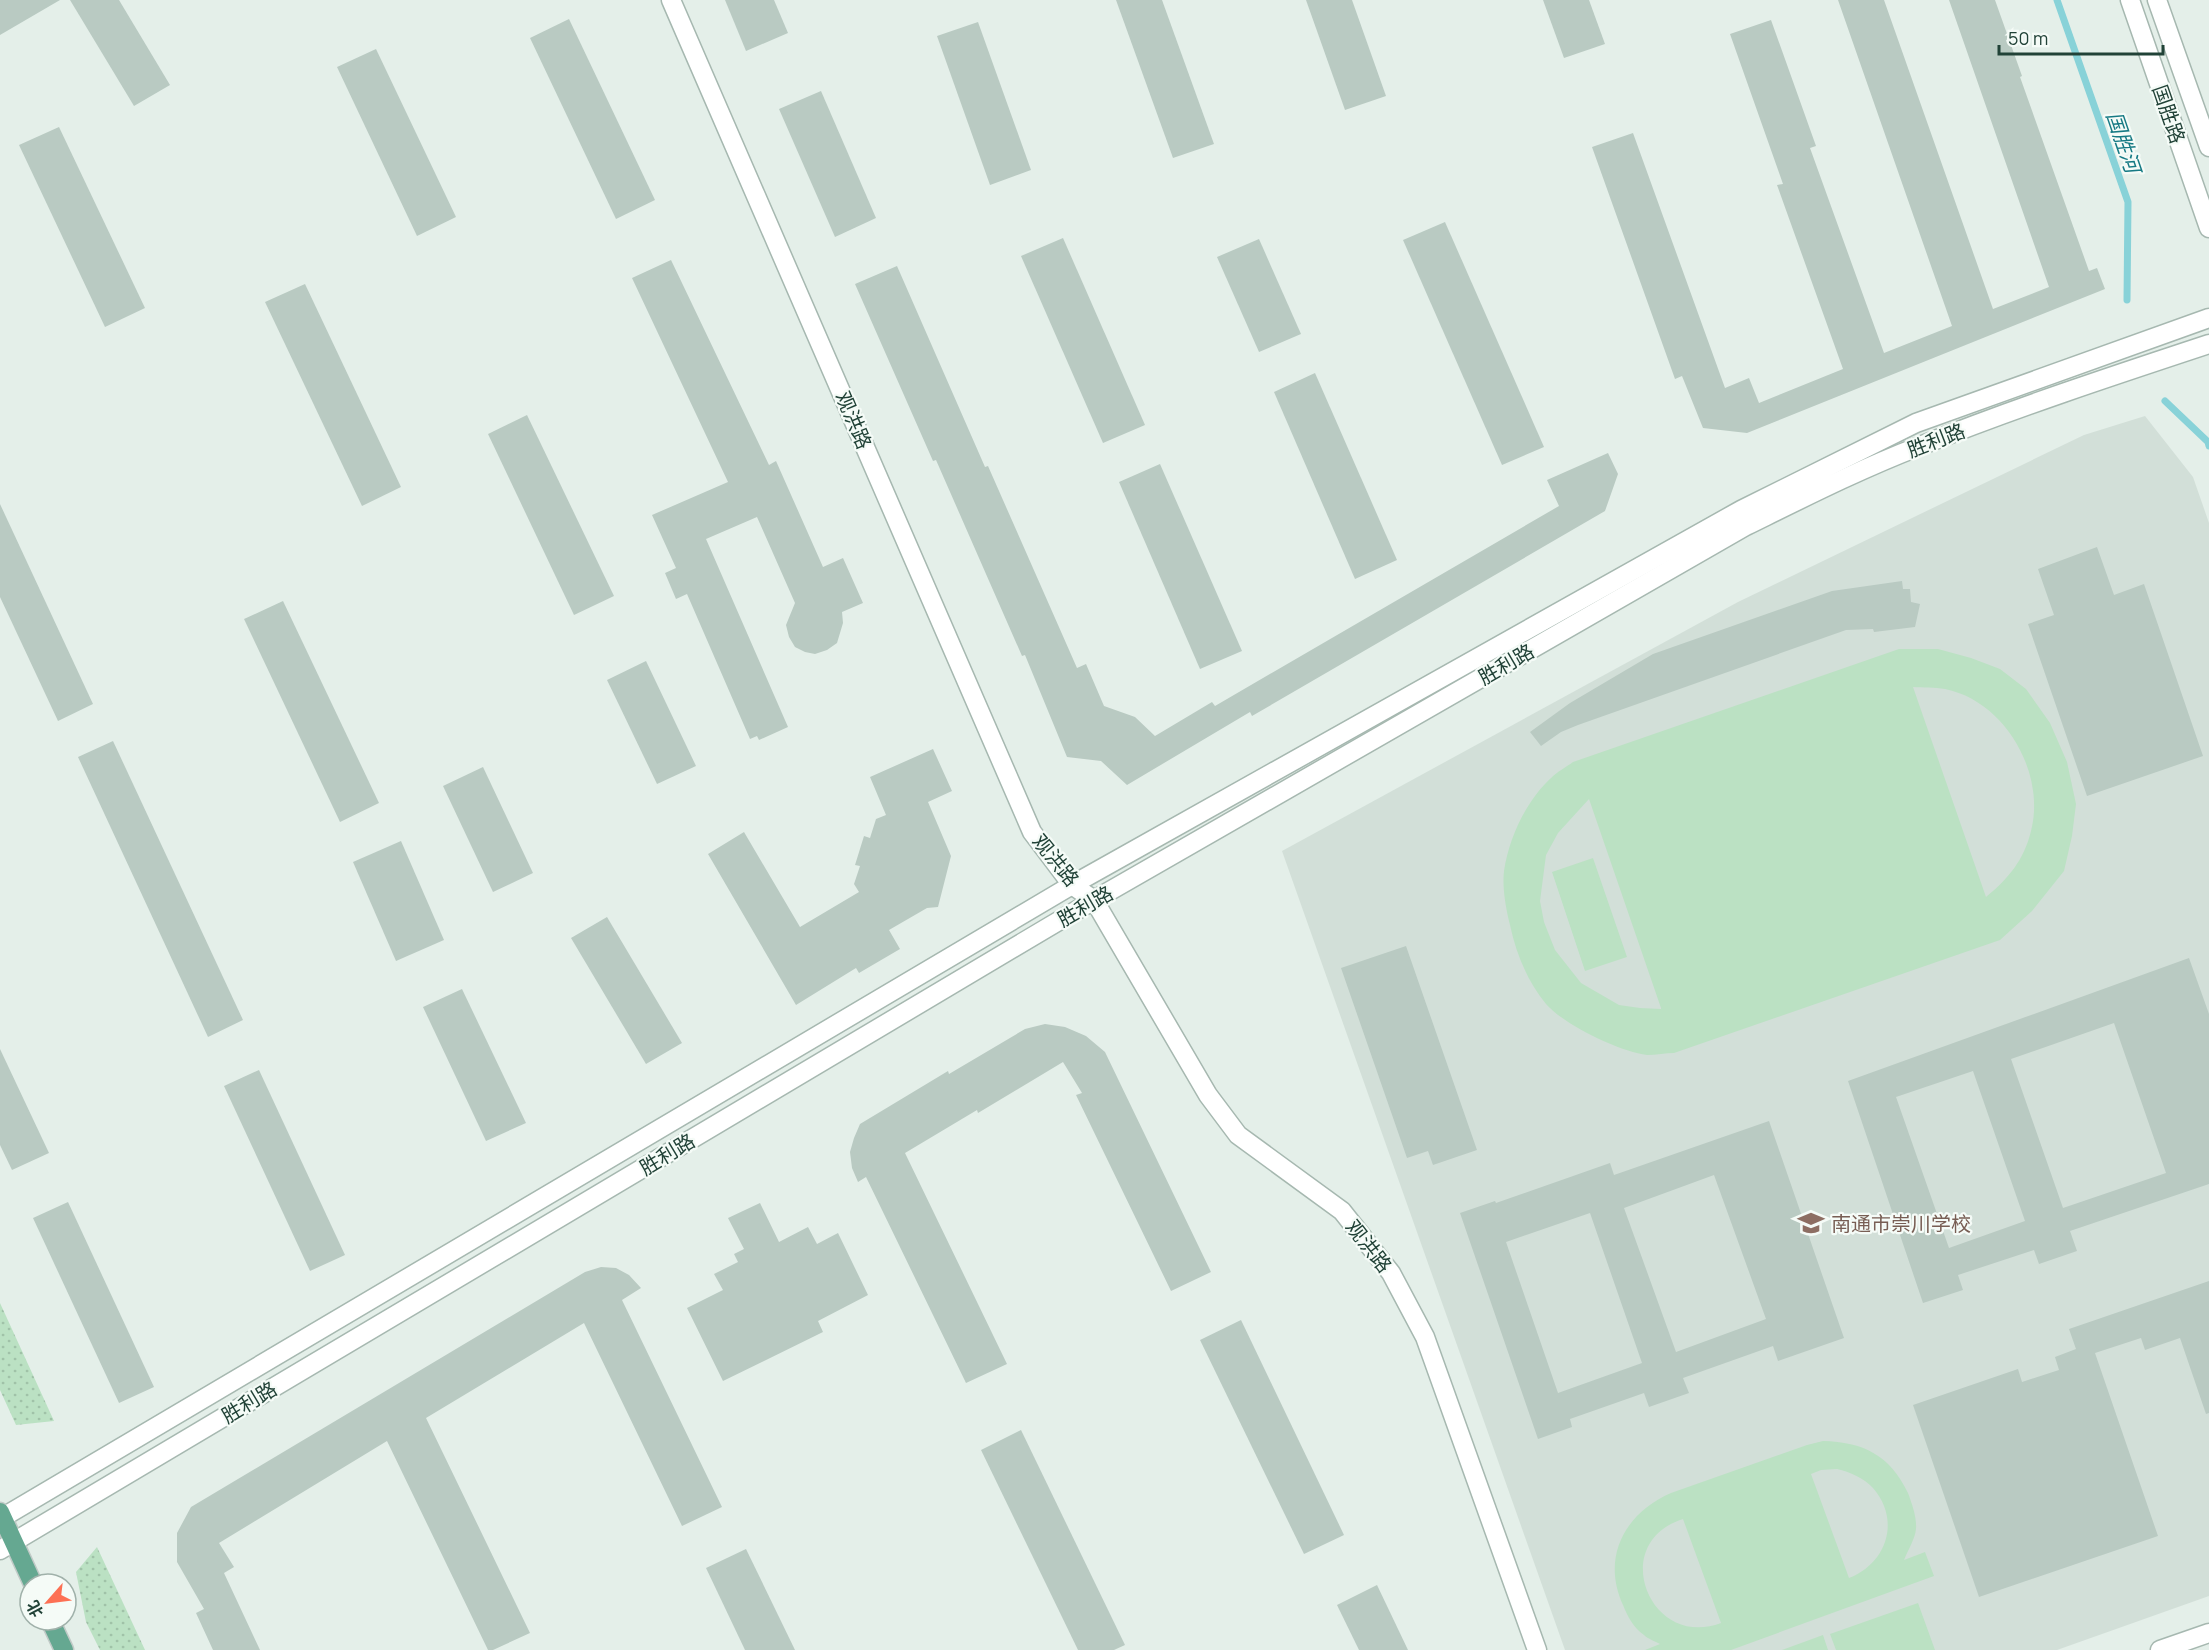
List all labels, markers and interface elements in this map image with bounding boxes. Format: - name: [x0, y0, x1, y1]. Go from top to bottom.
- scale bar: [1999, 18, 2162, 56]
- text: 50 m: [2008, 26, 2048, 50]
- street label: 国胜路: [2146, 81, 2192, 147]
- water label: 国胜河: [2101, 108, 2149, 180]
- street label: 观洪路: [830, 387, 878, 453]
- street label: 胜利路: [1903, 417, 1969, 463]
- street label: 胜利路: [1473, 637, 1539, 691]
- street label: 观洪路: [1027, 828, 1085, 892]
- street label: 胜利路: [1052, 879, 1118, 933]
- street label: 胜利路: [634, 1127, 700, 1181]
- school or university icon: 南通市崇川学校: [1796, 1208, 1826, 1238]
- place label: 南通市崇川学校: [1831, 1210, 1971, 1237]
- street label: 观洪路: [1340, 1214, 1398, 1278]
- street label: 胜利路: [216, 1375, 282, 1429]
- north arrow: [18, 1572, 78, 1632]
- text: 北: [21, 1597, 48, 1621]

